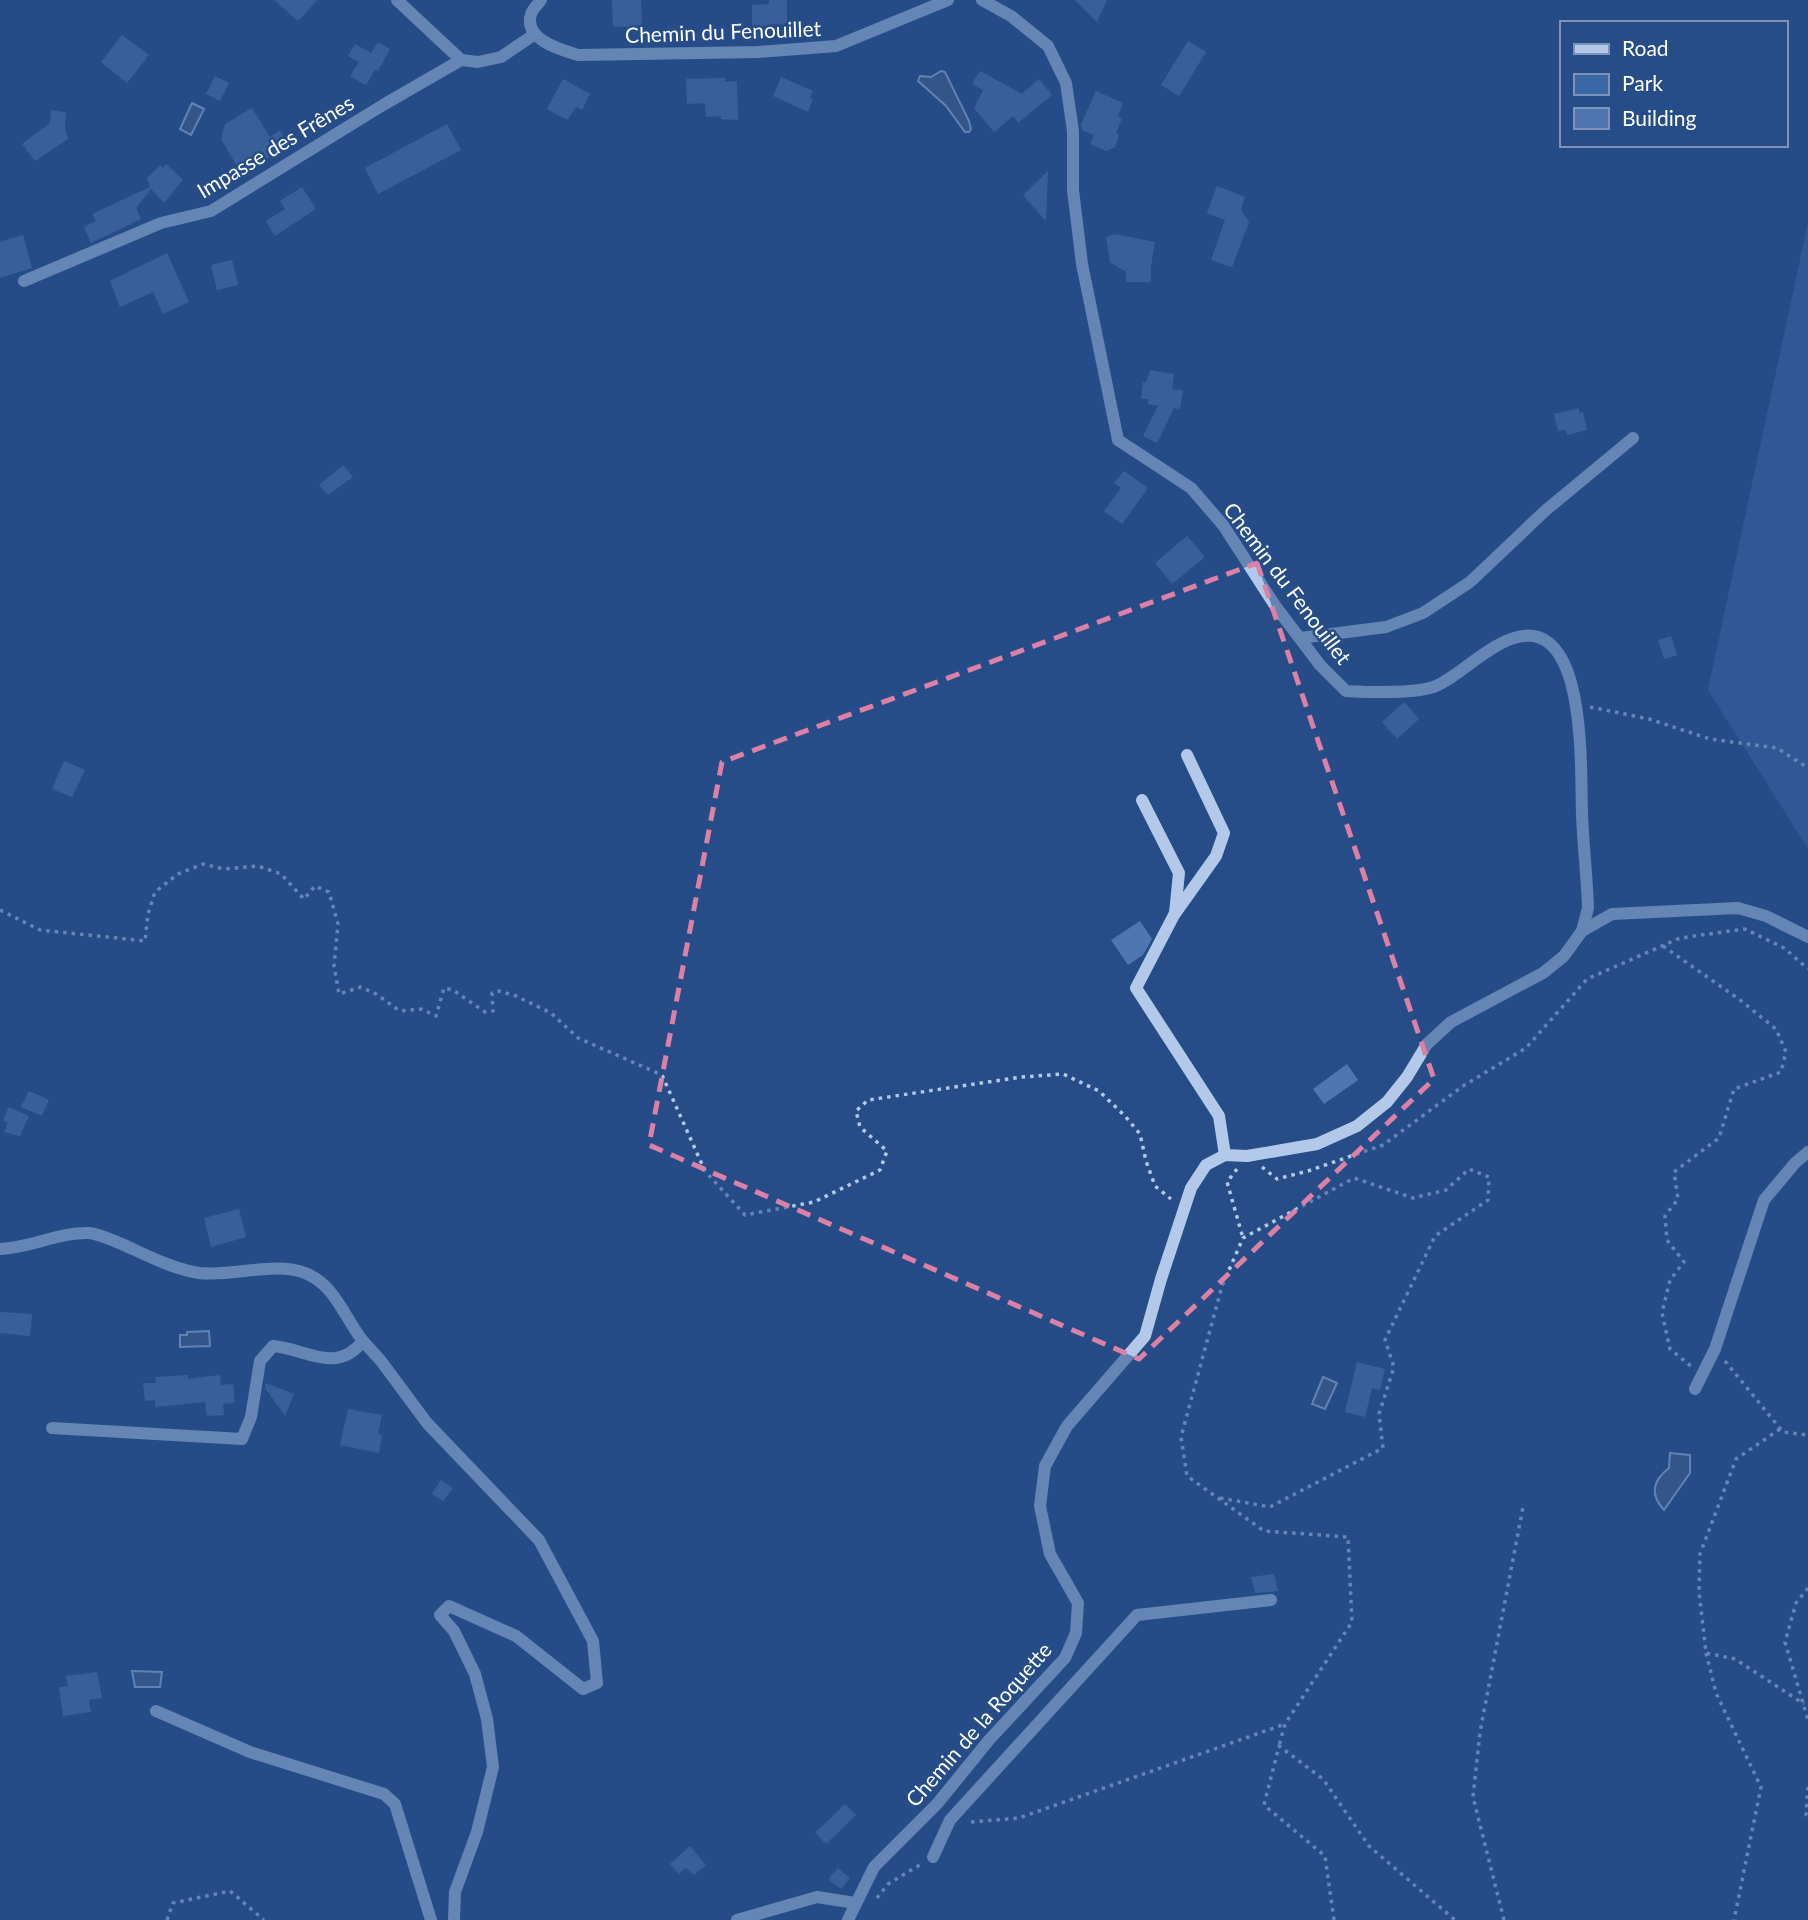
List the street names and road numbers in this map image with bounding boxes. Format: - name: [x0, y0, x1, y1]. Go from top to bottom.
- street label: Chemin du Fenouillet: [625, 15, 822, 47]
- street label: Impasse des Frênes: [192, 89, 358, 203]
- street label: Chemin du Fenouillet: [1219, 497, 1357, 669]
- street label: Chemin de la Roquette: [900, 1637, 1056, 1811]

